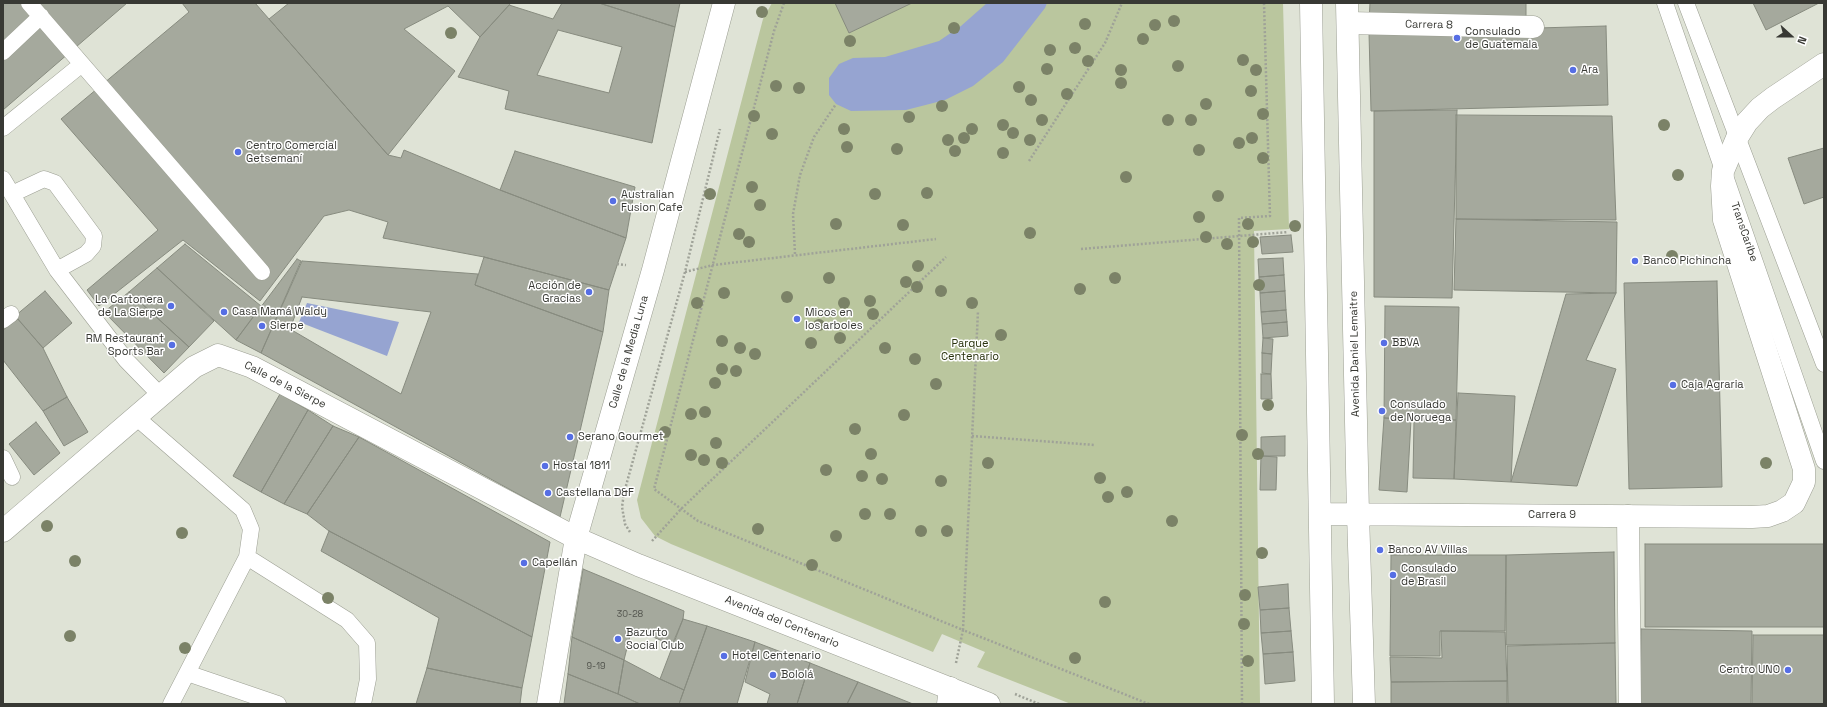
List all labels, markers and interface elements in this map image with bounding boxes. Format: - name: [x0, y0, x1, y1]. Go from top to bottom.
- north arrow: [1771, 16, 1811, 56]
- street label: Carrera 8: [1405, 18, 1453, 32]
- place label: Consulado de Guatemala: [1465, 25, 1538, 51]
- marker: Consulado de Guatemala: [1452, 33, 1462, 43]
- text: N: [1794, 34, 1810, 46]
- place label: Ara: [1581, 63, 1598, 77]
- marker: Ara: [1568, 65, 1578, 75]
- place label: Centro Comercial Getsemaní: [246, 139, 337, 165]
- marker: Centro Comercial Getsemaní: [233, 147, 243, 157]
- place label: Australian Fusion Cafe: [621, 188, 683, 214]
- marker: Australian Fusion Cafe: [608, 196, 618, 206]
- street label: TransCaribe: [1728, 200, 1760, 264]
- place label: Banco Pichincha: [1643, 254, 1731, 268]
- marker: Banco Pichincha: [1630, 256, 1640, 266]
- place label: Acción de Gracias: [528, 279, 581, 305]
- marker: Acción de Gracias: [584, 287, 594, 297]
- street label: Avenida Daniel Lemaitre: [1347, 291, 1363, 417]
- place label: La Cartonera de La Sierpe: [95, 293, 163, 319]
- street label: Calle de la Media Luna: [607, 294, 651, 410]
- marker: La Cartonera de La Sierpe: [166, 301, 176, 311]
- place label: Casa Mamá Waldy: [232, 305, 327, 319]
- place label: Micos en los arboles: [805, 306, 862, 332]
- marker: Casa Mamá Waldy: [219, 307, 229, 317]
- marker: Micos en los arboles: [792, 314, 802, 324]
- place label: Sierpe: [270, 319, 304, 333]
- marker: Sierpe: [257, 321, 267, 331]
- place label: RM Restaurant Sports Bar: [86, 332, 164, 358]
- place label: BBVA: [1392, 336, 1420, 350]
- park label: Parque Centenario: [941, 337, 999, 363]
- marker: BBVA: [1379, 338, 1389, 348]
- marker: RM Restaurant Sports Bar: [167, 340, 177, 350]
- street label: Calle de la Sierpe: [242, 359, 328, 411]
- place label: Caja Agraria: [1681, 378, 1744, 392]
- marker: Caja Agraria: [1668, 380, 1678, 390]
- place label: Consulado de Noruega: [1390, 398, 1451, 424]
- marker: Consulado de Noruega: [1377, 406, 1387, 416]
- place label: Serano Gourmet: [578, 430, 664, 444]
- marker: Serano Gourmet: [565, 432, 575, 442]
- place label: Hostal 1811: [553, 459, 610, 473]
- marker: Hostal 1811: [540, 461, 550, 471]
- place label: Castellana D&F: [556, 486, 634, 500]
- marker: Castellana D&F: [543, 488, 553, 498]
- street label: Carrera 9: [1528, 508, 1576, 522]
- place label: Banco AV Villas: [1388, 543, 1468, 557]
- marker: Banco AV Villas: [1375, 545, 1385, 555]
- place label: Capellán: [532, 556, 577, 570]
- marker: Capellán: [519, 558, 529, 568]
- place label: Consulado de Brasil: [1401, 562, 1457, 588]
- marker: Consulado de Brasil: [1388, 570, 1398, 580]
- street label: Avenida del Centenario: [723, 593, 841, 651]
- house number: 30-28: [617, 610, 643, 620]
- place label: Bazurto Social Club: [626, 626, 684, 652]
- marker: Bazurto Social Club: [613, 634, 623, 644]
- place label: Hotel Centenario: [732, 649, 821, 663]
- marker: Hotel Centenario: [719, 651, 729, 661]
- house number: 9-19: [587, 662, 605, 672]
- place label: Centro UNO: [1719, 663, 1780, 677]
- marker: Centro UNO: [1783, 665, 1793, 675]
- place label: Bololá: [781, 668, 814, 682]
- marker: Bololá: [768, 670, 778, 680]

